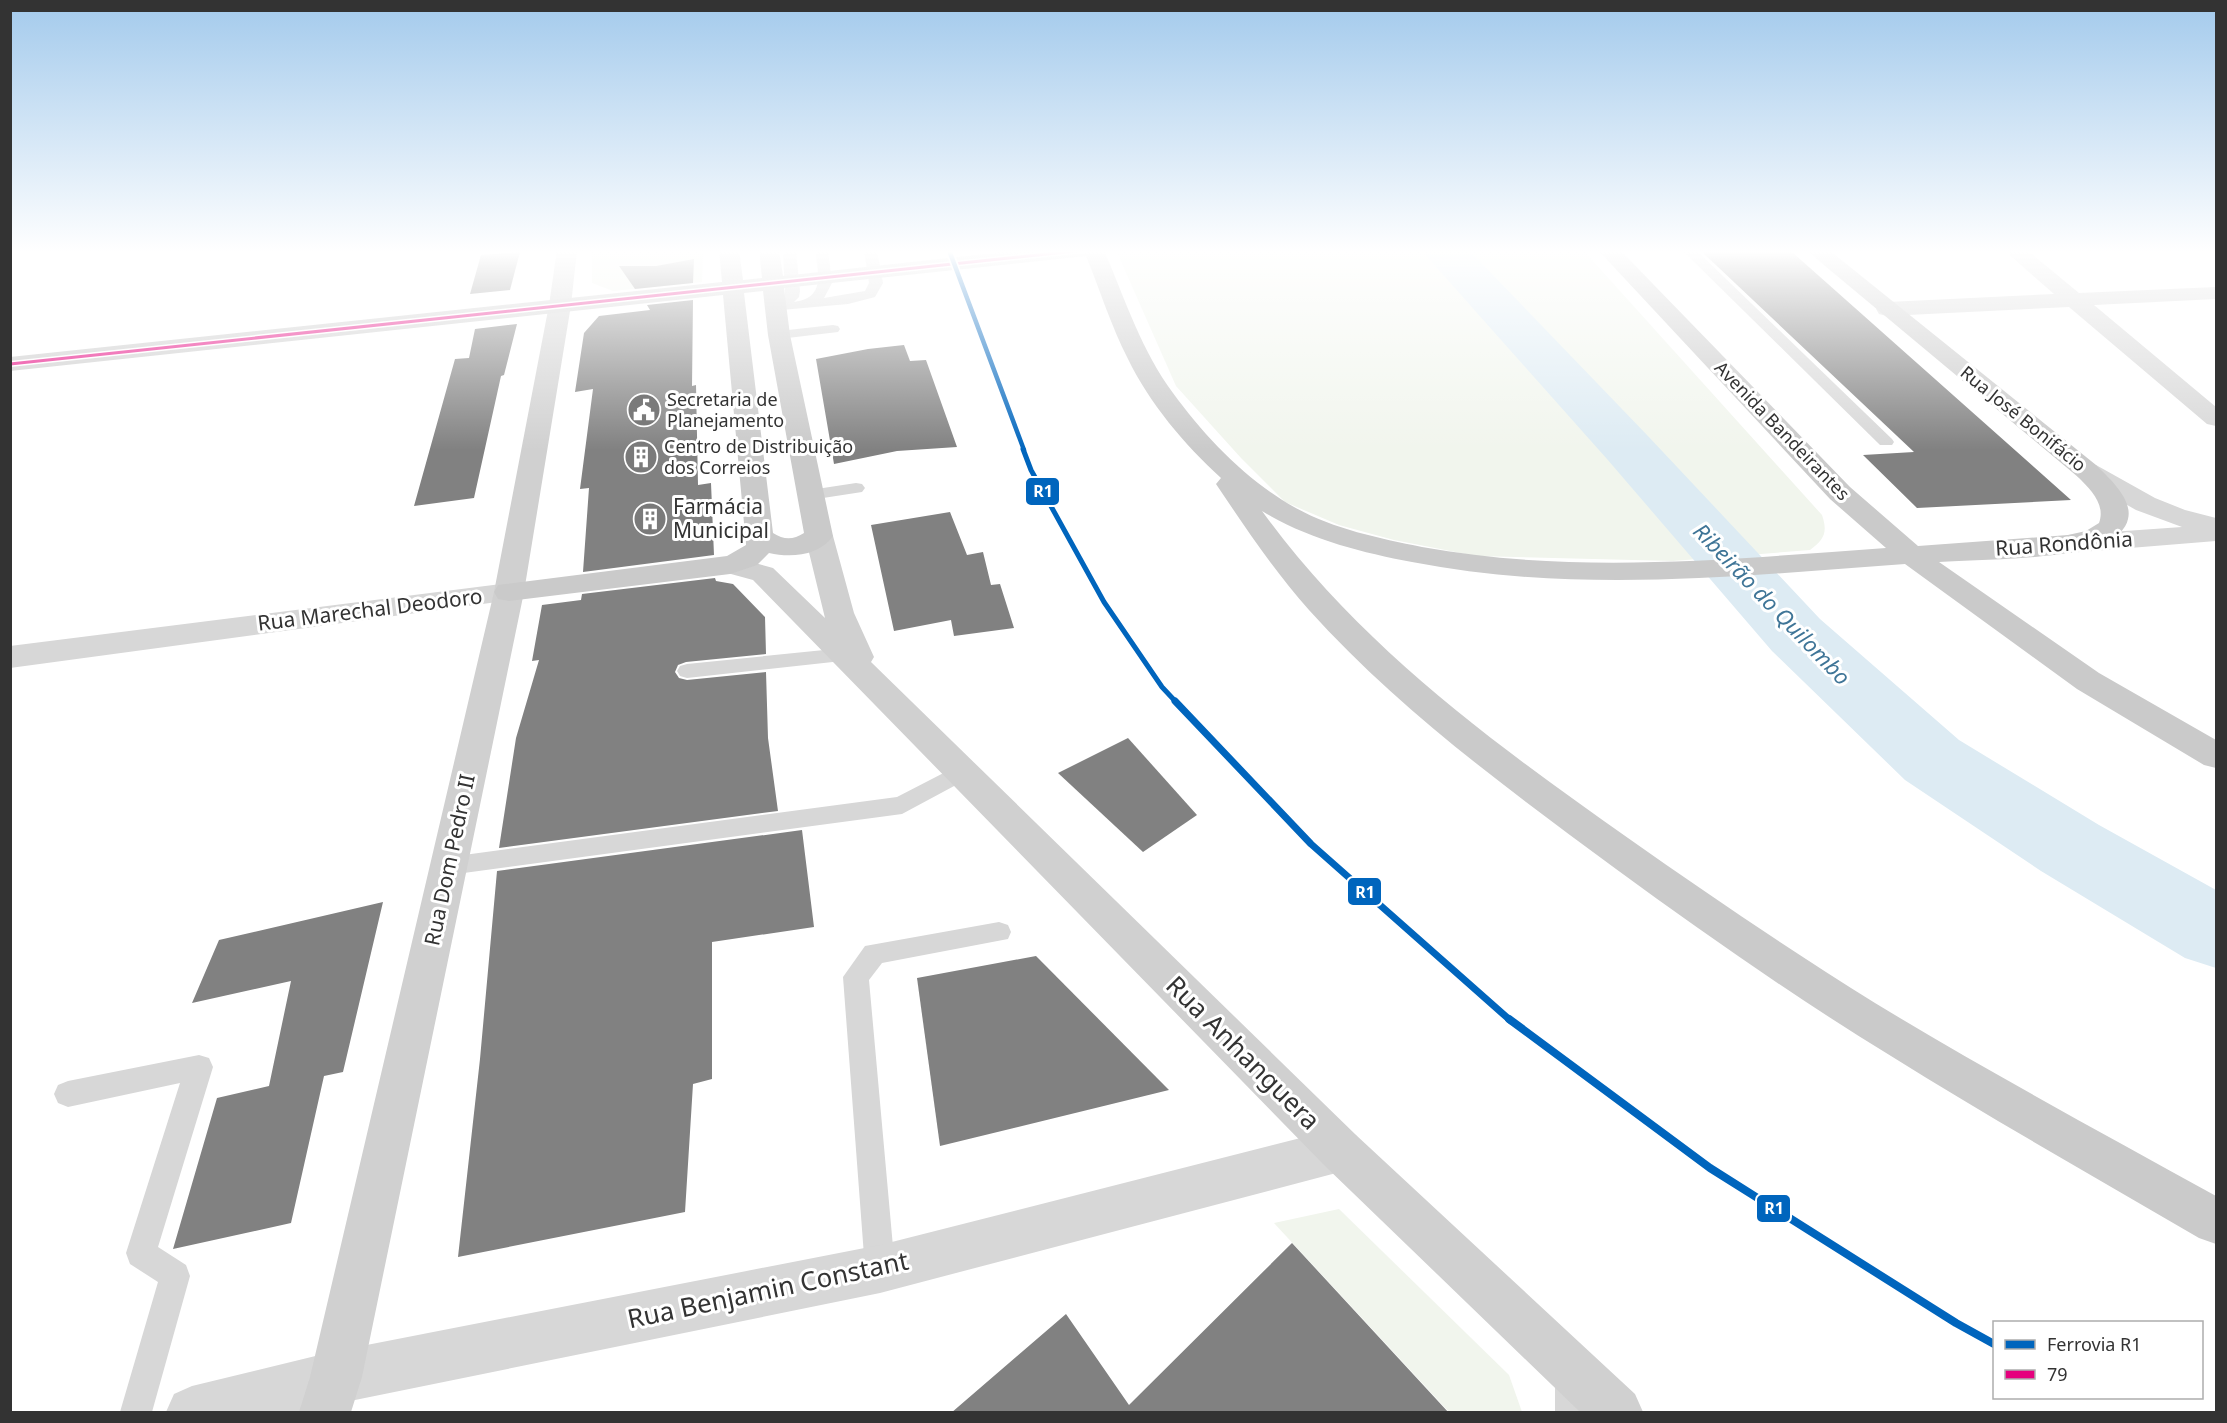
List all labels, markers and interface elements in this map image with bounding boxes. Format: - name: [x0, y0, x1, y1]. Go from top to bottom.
- street label: Avenida Bandeirantes: [1710, 356, 1856, 505]
- street label: Rua José Bonifácio: [1956, 360, 2091, 476]
- place label: Secretaria de Planejamento: [667, 387, 784, 432]
- public building icon: Secretaria de Planejamento: [626, 392, 662, 428]
- place label: Centro de Distribuição dos Correios: [664, 434, 853, 479]
- building icon: Centro de Distribuição dos Correios: [623, 439, 659, 475]
- line badge: R1: [1025, 477, 1060, 506]
- text: R1: [1033, 480, 1053, 502]
- place label: Farmácia Municipal: [673, 492, 769, 544]
- building icon: Farmácia Municipal: [632, 501, 668, 537]
- water label: Ribeirão do Quilombo: [1688, 516, 1858, 691]
- street label: Rua Rondônia: [1994, 524, 2134, 562]
- street label: Rua Marechal Deodoro: [256, 581, 484, 637]
- street label: Rua Dom Pedro II: [417, 772, 481, 948]
- line badge: R1: [1347, 877, 1382, 906]
- text: R1: [1355, 881, 1375, 903]
- street label: Rua Anhanguera: [1159, 967, 1329, 1137]
- line badge: R1: [1756, 1194, 1791, 1223]
- text: R1: [1764, 1197, 1784, 1219]
- street label: Rua Benjamin Constant: [624, 1242, 912, 1336]
- legend: [1993, 1321, 2203, 1399]
- text: Ferrovia R1: [2047, 1332, 2142, 1356]
- text: 79: [2047, 1362, 2068, 1386]

